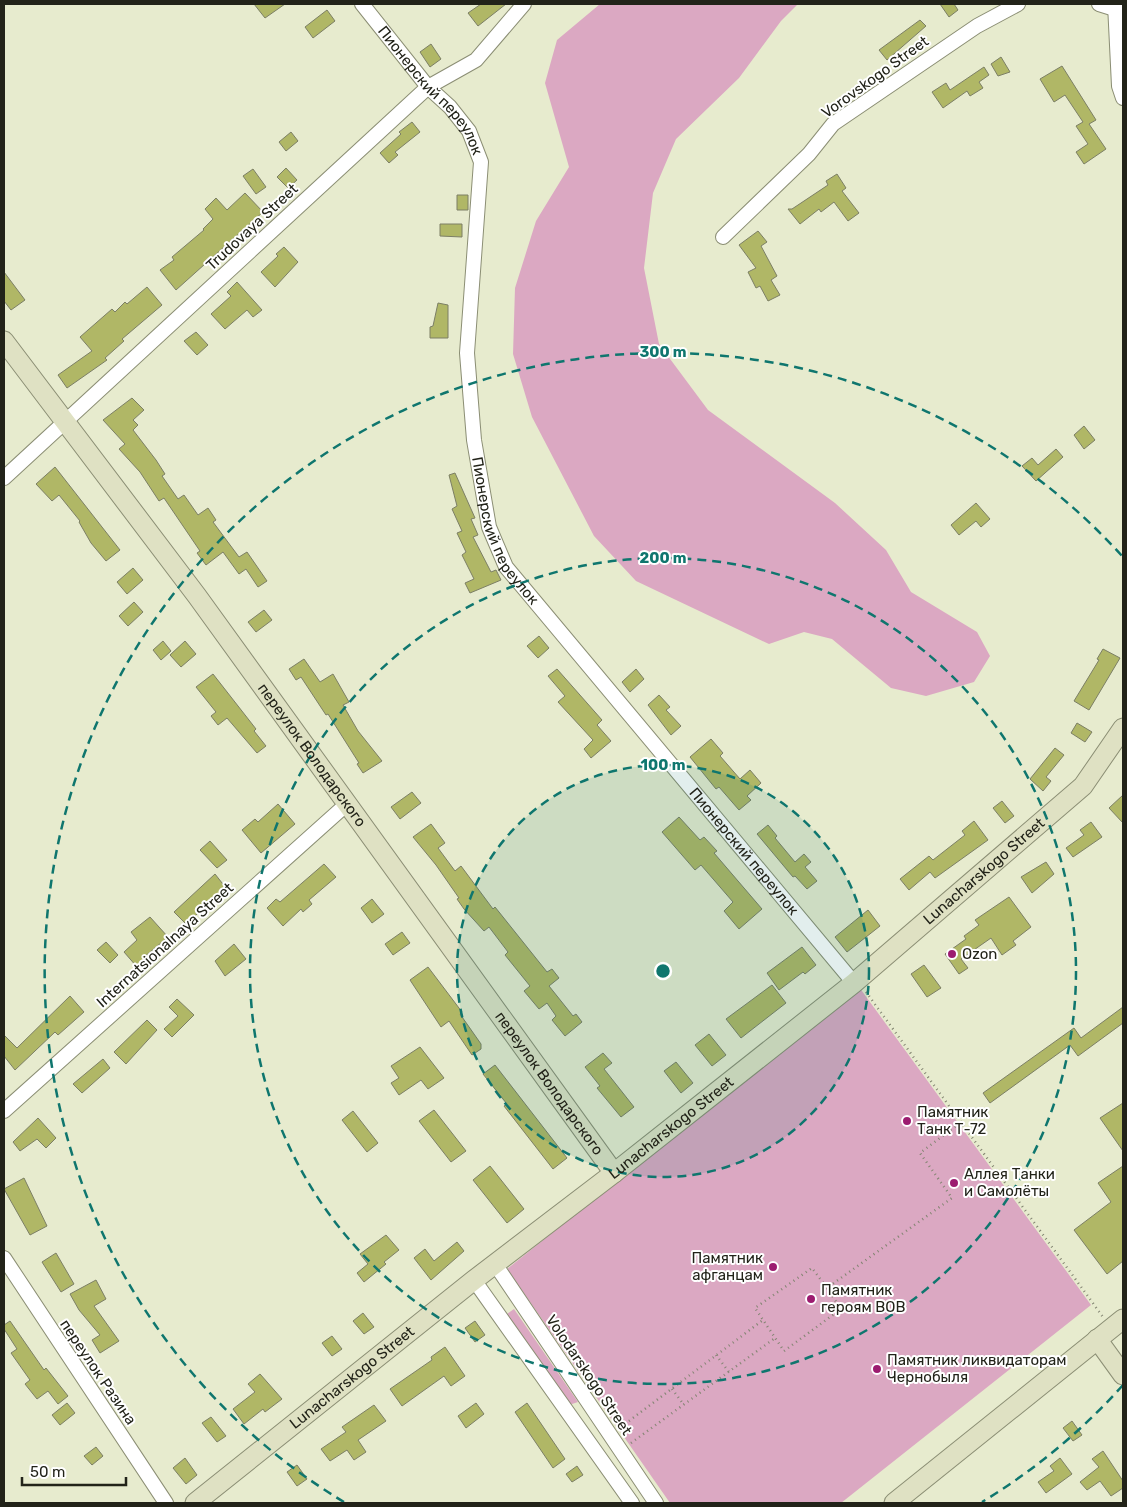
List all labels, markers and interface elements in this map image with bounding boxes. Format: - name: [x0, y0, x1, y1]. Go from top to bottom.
- street label: Пионерский переулок: [374, 22, 486, 158]
- street label: Vorovskogo Street: [818, 32, 932, 122]
- street label: Trudovaya Street: [202, 180, 302, 274]
- text: 300 m: [639, 343, 687, 361]
- street label: Пионерский переулок: [468, 455, 543, 608]
- text: 200 m: [639, 549, 687, 567]
- street label: переулок Володарского: [254, 680, 370, 830]
- text: 100 m: [641, 756, 685, 774]
- street label: Пионерский переулок: [685, 784, 802, 919]
- street label: Lunacharskogo Street: [920, 814, 1049, 928]
- street label: Internatsionalnaya Street: [93, 879, 237, 1011]
- place label: Ozon: [962, 945, 997, 963]
- marker: Ozon: [946, 948, 958, 960]
- centre of rings: [654, 962, 672, 980]
- street label: переулок Володарского: [491, 1008, 607, 1159]
- street label: Lunacharskogo Street: [605, 1073, 737, 1183]
- place label: Памятник Танк Т-72: [917, 1103, 988, 1138]
- marker: Памятник Танк Т-72: [901, 1115, 913, 1127]
- place label: Аллея Танки и Самолёты: [964, 1165, 1055, 1200]
- marker: Аллея Танки и Самолёты: [948, 1177, 960, 1189]
- place label: Памятник афганцам: [692, 1249, 763, 1284]
- marker: Памятник афганцам: [767, 1261, 779, 1273]
- place label: Памятник героям ВОВ: [821, 1281, 906, 1316]
- marker: Памятник героям ВОВ: [805, 1293, 817, 1305]
- street label: Volodarskogo Street: [542, 1311, 636, 1439]
- street label: переулок Разина: [56, 1316, 140, 1428]
- street label: Lunacharskogo Street: [286, 1322, 418, 1433]
- place label: Памятник ликвидаторам Чернобыля: [887, 1351, 1067, 1386]
- marker: Памятник ликвидаторам Чернобыля: [871, 1363, 883, 1375]
- scale bar: [22, 1454, 126, 1486]
- text: 50 m: [30, 1463, 65, 1481]

